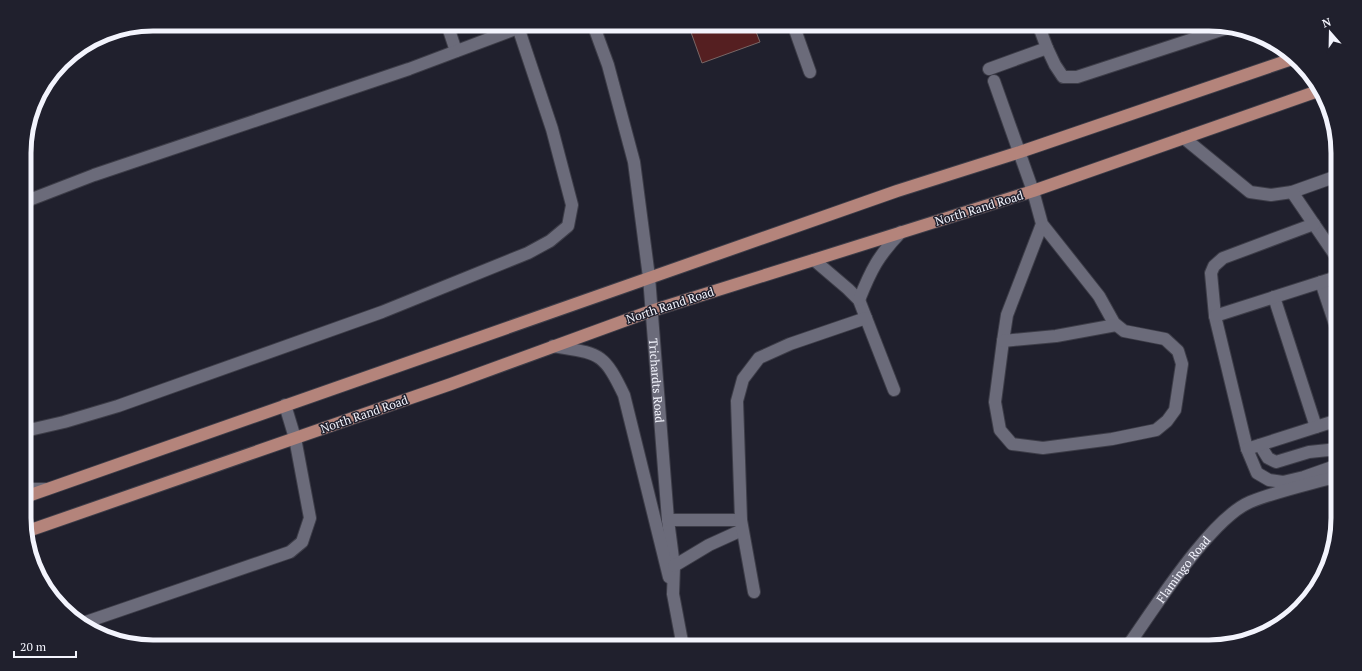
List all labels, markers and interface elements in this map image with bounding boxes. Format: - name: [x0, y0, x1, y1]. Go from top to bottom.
- north arrow: [1310, 12, 1350, 52]
- text: N: [1320, 14, 1334, 31]
- street label: North Rand Road: [933, 187, 1025, 229]
- street label: North Rand Road: [624, 284, 716, 326]
- street label: Trichardts Road: [646, 338, 668, 424]
- street label: North Rand Road: [318, 392, 410, 436]
- street label: Flamingo Road: [1153, 532, 1213, 605]
- scale bar: [14, 633, 76, 659]
- text: 20 m: [20, 639, 47, 654]

